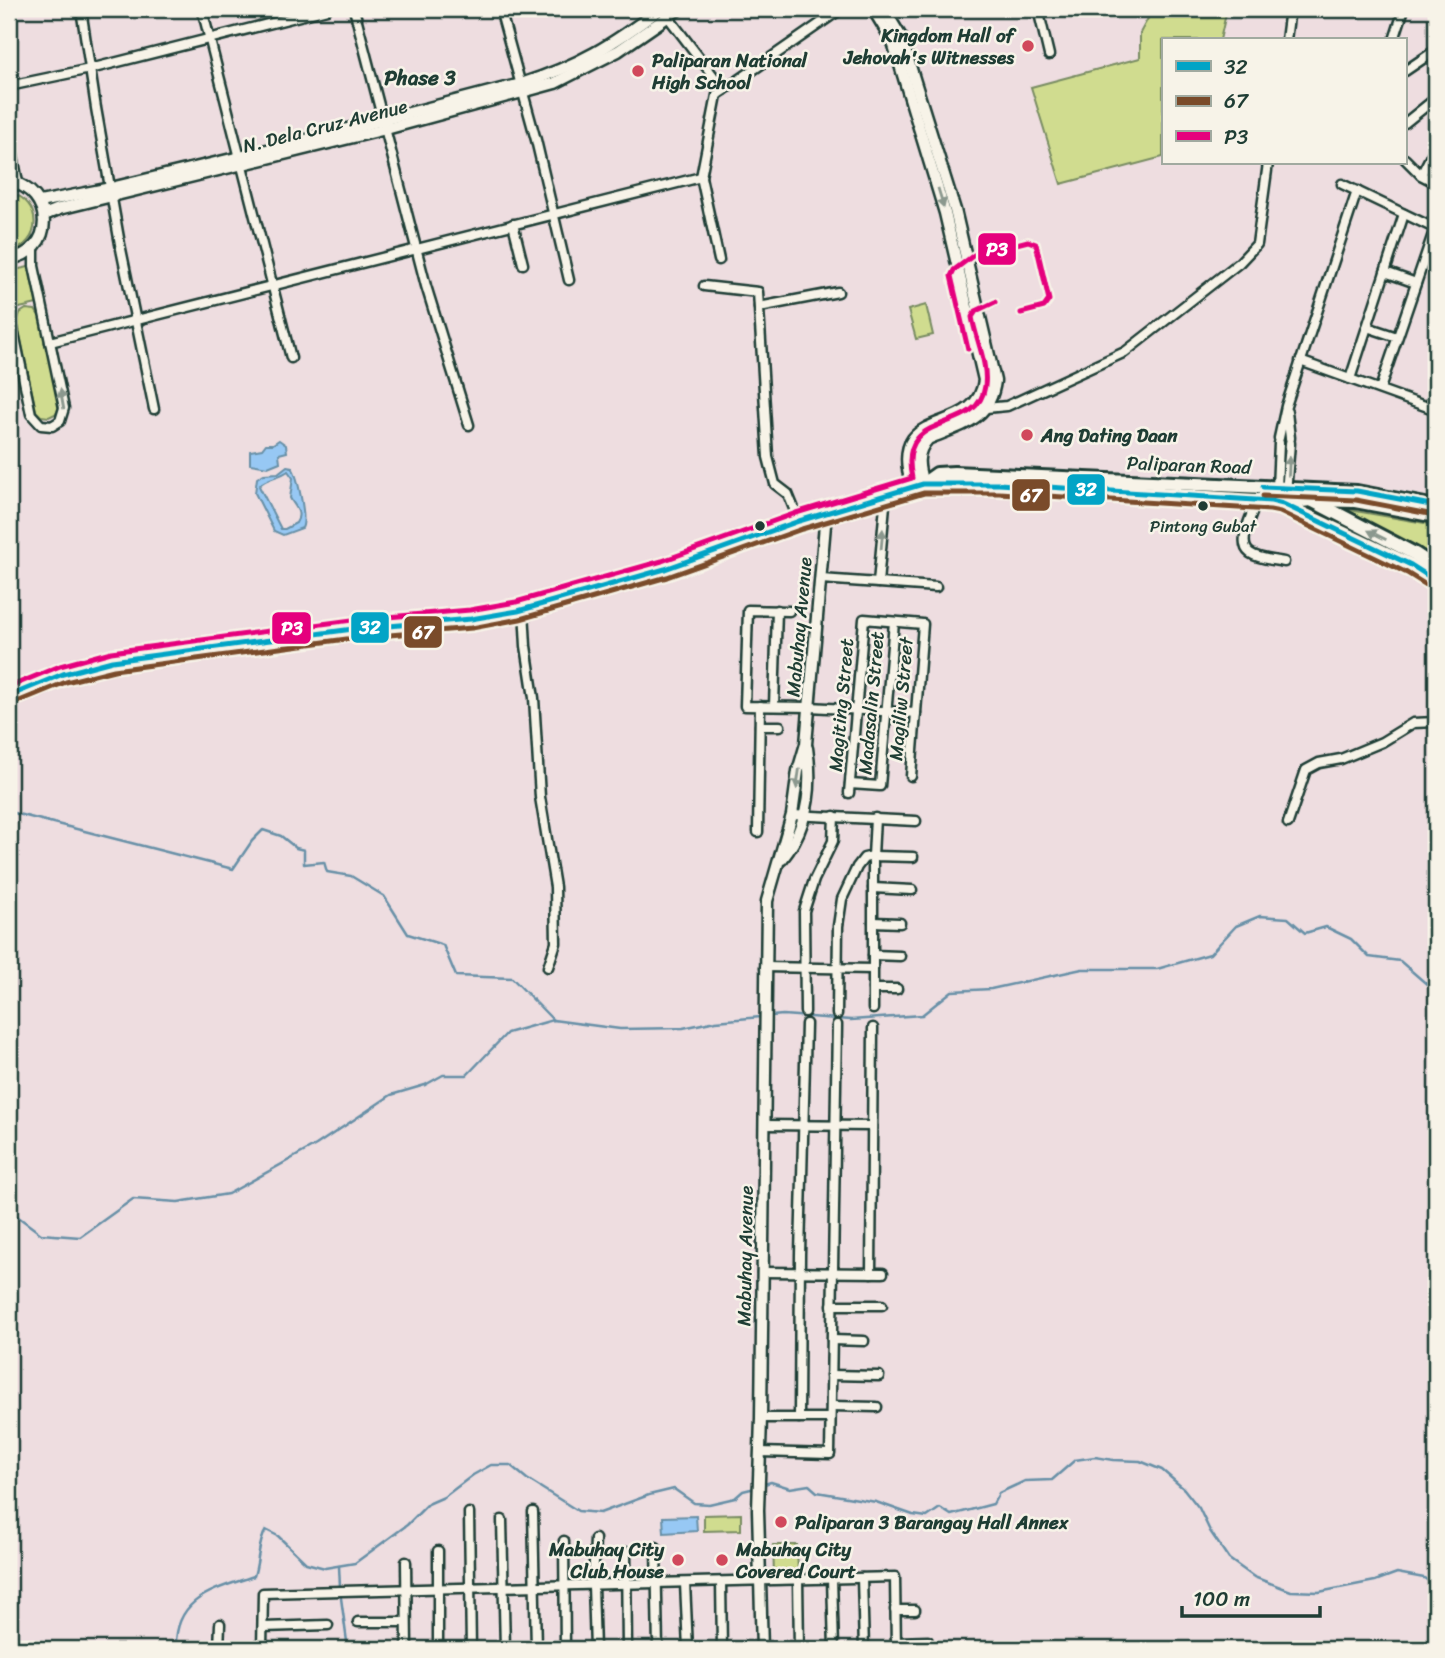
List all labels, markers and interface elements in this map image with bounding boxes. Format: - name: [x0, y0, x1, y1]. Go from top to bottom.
- place label: Kingdom Hall of Jehovah's Witnesses: [843, 19, 1018, 74]
- marker: Kingdom Hall of Jehovah's Witnesses: [1020, 38, 1036, 54]
- legend: [1162, 38, 1406, 164]
- place label: Paliparan National High School: [651, 44, 809, 99]
- text: 32: [1224, 48, 1248, 86]
- district label: Phase 3: [384, 59, 456, 97]
- marker: Paliparan National High School: [630, 63, 646, 79]
- text: 67: [1224, 82, 1250, 120]
- street label: N. Dela Cruz Avenue: [239, 90, 411, 162]
- text: P3: [1224, 118, 1249, 156]
- one-way arrow: [936, 188, 946, 209]
- line badge: P3: [977, 232, 1017, 266]
- text: P3: [986, 233, 1009, 266]
- one-way arrow: [56, 388, 67, 410]
- place label: Ang Dating Daan: [1040, 419, 1178, 452]
- marker: Ang Dating Daan: [1019, 427, 1035, 443]
- street label: Paliparan Road: [1126, 446, 1253, 484]
- one-way arrow: [1284, 455, 1295, 477]
- line badge: 32: [1066, 473, 1106, 506]
- text: 32: [1074, 473, 1097, 506]
- line badge: 67: [1011, 478, 1051, 512]
- text: 67: [1019, 479, 1044, 512]
- marker: Pintong Gubat: [1196, 499, 1210, 513]
- place label: Pintong Gubat: [1150, 511, 1257, 541]
- unlabelled marker: [753, 519, 767, 533]
- one-way arrow: [877, 528, 888, 550]
- one-way arrow: [1367, 529, 1387, 540]
- street label: Mabuhay Avenue: [776, 556, 822, 698]
- line badge: P3: [271, 611, 312, 645]
- line badge: 32: [350, 611, 390, 644]
- text: 32: [358, 611, 381, 644]
- text: P3: [281, 612, 304, 645]
- line badge: 67: [403, 615, 443, 649]
- text: 67: [411, 616, 436, 649]
- street label: Madasalin Street: [848, 630, 894, 776]
- street label: Magiliw Street: [879, 635, 923, 762]
- street label: Magiting Street: [819, 637, 863, 773]
- one-way arrow: [792, 768, 803, 790]
- street label: Mabuhay Avenue: [727, 1185, 763, 1327]
- place label: Paliparan 3 Barangay Hall Annex: [795, 1506, 1069, 1539]
- marker: Paliparan 3 Barangay Hall Annex: [773, 1514, 789, 1530]
- place label: Mabuhay City Club House: [548, 1533, 665, 1588]
- place label: Mabuhay City Covered Court: [735, 1533, 856, 1588]
- marker: Mabuhay City Club House: [670, 1552, 686, 1568]
- marker: Mabuhay City Covered Court: [714, 1552, 730, 1568]
- scale bar: [1182, 1574, 1321, 1618]
- text: 100 m: [1193, 1580, 1250, 1618]

